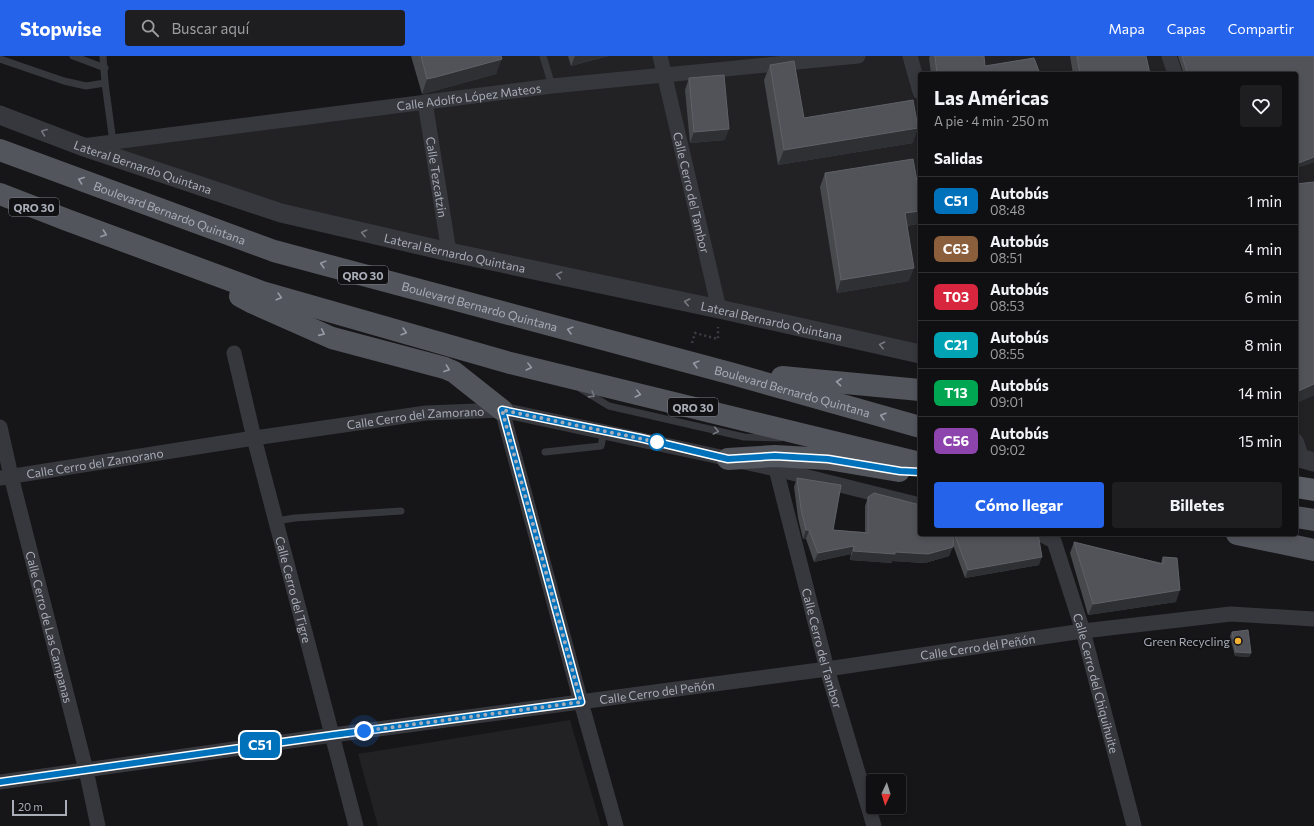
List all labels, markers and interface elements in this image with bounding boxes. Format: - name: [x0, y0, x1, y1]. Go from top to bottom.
- search box: [125, 10, 405, 46]
- text: Stopwise: [20, 17, 101, 40]
- icon: search: [139, 17, 161, 39]
- text: Buscar aquí: [171, 19, 249, 37]
- text: Mapa: [1109, 20, 1145, 37]
- text: Capas: [1167, 20, 1206, 37]
- text: Compartir: [1228, 20, 1294, 37]
- street label: Calle Adolfo López Mateos: [396, 80, 542, 113]
- button: heart: [1240, 85, 1282, 127]
- text: Las Américas: [934, 86, 1049, 109]
- text: A pie · 4 min · 250 m: [934, 113, 1049, 129]
- one-way arrow: [41, 129, 48, 137]
- street label: Calle Cerro del Tambor: [671, 130, 713, 254]
- street label: Calle Tezcatzin: [424, 136, 450, 218]
- street label: Lateral Bernardo Quintana: [72, 137, 214, 196]
- text: Salidas: [934, 149, 983, 167]
- one-way arrow: [77, 176, 84, 185]
- street label: Boulevard Bernardo Quintana: [92, 178, 248, 247]
- text: Autobús: [990, 184, 1049, 202]
- text: C51: [944, 192, 968, 209]
- text: 1 min: [1247, 192, 1282, 210]
- road number: QRO 30: [9, 198, 59, 216]
- text: 08:48: [990, 202, 1025, 218]
- one-way arrow: [101, 229, 108, 237]
- one-way arrow: [361, 229, 367, 237]
- street label: Lateral Bernardo Quintana: [383, 230, 527, 275]
- text: Autobús: [990, 232, 1049, 250]
- text: C63: [943, 240, 969, 257]
- text: 4 min: [1245, 240, 1282, 258]
- text: 08:51: [990, 250, 1022, 266]
- one-way arrow: [319, 260, 326, 269]
- road number: QRO 30: [338, 266, 388, 284]
- one-way arrow: [556, 272, 563, 280]
- street label: Boulevard Bernardo Quintana: [400, 279, 559, 334]
- text: Autobús: [990, 280, 1049, 298]
- text: T03: [943, 288, 969, 305]
- text: 6 min: [1244, 288, 1282, 306]
- one-way arrow: [275, 292, 282, 301]
- one-way arrow: [684, 298, 690, 307]
- street label: Lateral Bernardo Quintana: [700, 298, 844, 343]
- text: 08:53: [990, 298, 1024, 314]
- one-way arrow: [567, 326, 574, 335]
- one-way arrow: [400, 327, 407, 336]
- one-way arrow: [317, 328, 325, 336]
- text: Autobús: [990, 328, 1049, 346]
- text: C21: [944, 336, 968, 353]
- text: 8 min: [1244, 336, 1282, 354]
- one-way arrow: [879, 342, 885, 350]
- text: 08:55: [990, 346, 1024, 362]
- one-way arrow: [692, 360, 699, 368]
- one-way arrow: [526, 362, 533, 371]
- street label: Boulevard Bernardo Quintana: [713, 362, 872, 420]
- one-way arrow: [443, 365, 450, 373]
- text: Autobús: [990, 376, 1049, 394]
- one-way arrow: [836, 378, 842, 387]
- text: T13: [944, 384, 968, 401]
- text: 14 min: [1238, 384, 1282, 402]
- one-way arrow: [634, 389, 641, 398]
- one-way arrow: [588, 391, 595, 398]
- text: 09:01: [990, 394, 1023, 410]
- road number: QRO 30: [668, 398, 718, 416]
- street label: Calle Cerro del Zamorano: [346, 404, 485, 431]
- one-way arrow: [879, 412, 886, 421]
- text: Autobús: [990, 424, 1049, 442]
- one-way arrow: [713, 426, 719, 434]
- text: C56: [943, 432, 969, 449]
- text: 15 min: [1239, 432, 1282, 450]
- unlabelled marker: [648, 433, 666, 451]
- text: 09:02: [990, 442, 1025, 458]
- street label: Calle Cerro del Zamorano: [25, 445, 164, 481]
- button: Cómo llegar: [934, 482, 1104, 528]
- button: Billetes: [1112, 482, 1282, 528]
- street label: Calle Cerro del Tigre: [273, 535, 315, 644]
- street label: Calle Cerro de Las Campanas: [23, 549, 76, 704]
- street label: Calle Cerro del Tambor: [800, 586, 845, 710]
- street label: Calle Cerro del Chiquihuite: [1071, 611, 1122, 755]
- street label: Calle Cerro del Peñón: [919, 631, 1036, 662]
- place label: Green Recycling: [1143, 634, 1230, 648]
- marker: Green Recycling: [1233, 636, 1243, 646]
- street label: Calle Cerro del Peñón: [598, 677, 715, 706]
- your location: [354, 721, 374, 741]
- line badge: C51: [237, 732, 283, 758]
- text: C51: [248, 736, 272, 753]
- north arrow: [866, 774, 906, 814]
- map controls: [866, 774, 906, 814]
- scale bar: [12, 798, 67, 817]
- text: 20 m: [18, 800, 43, 813]

